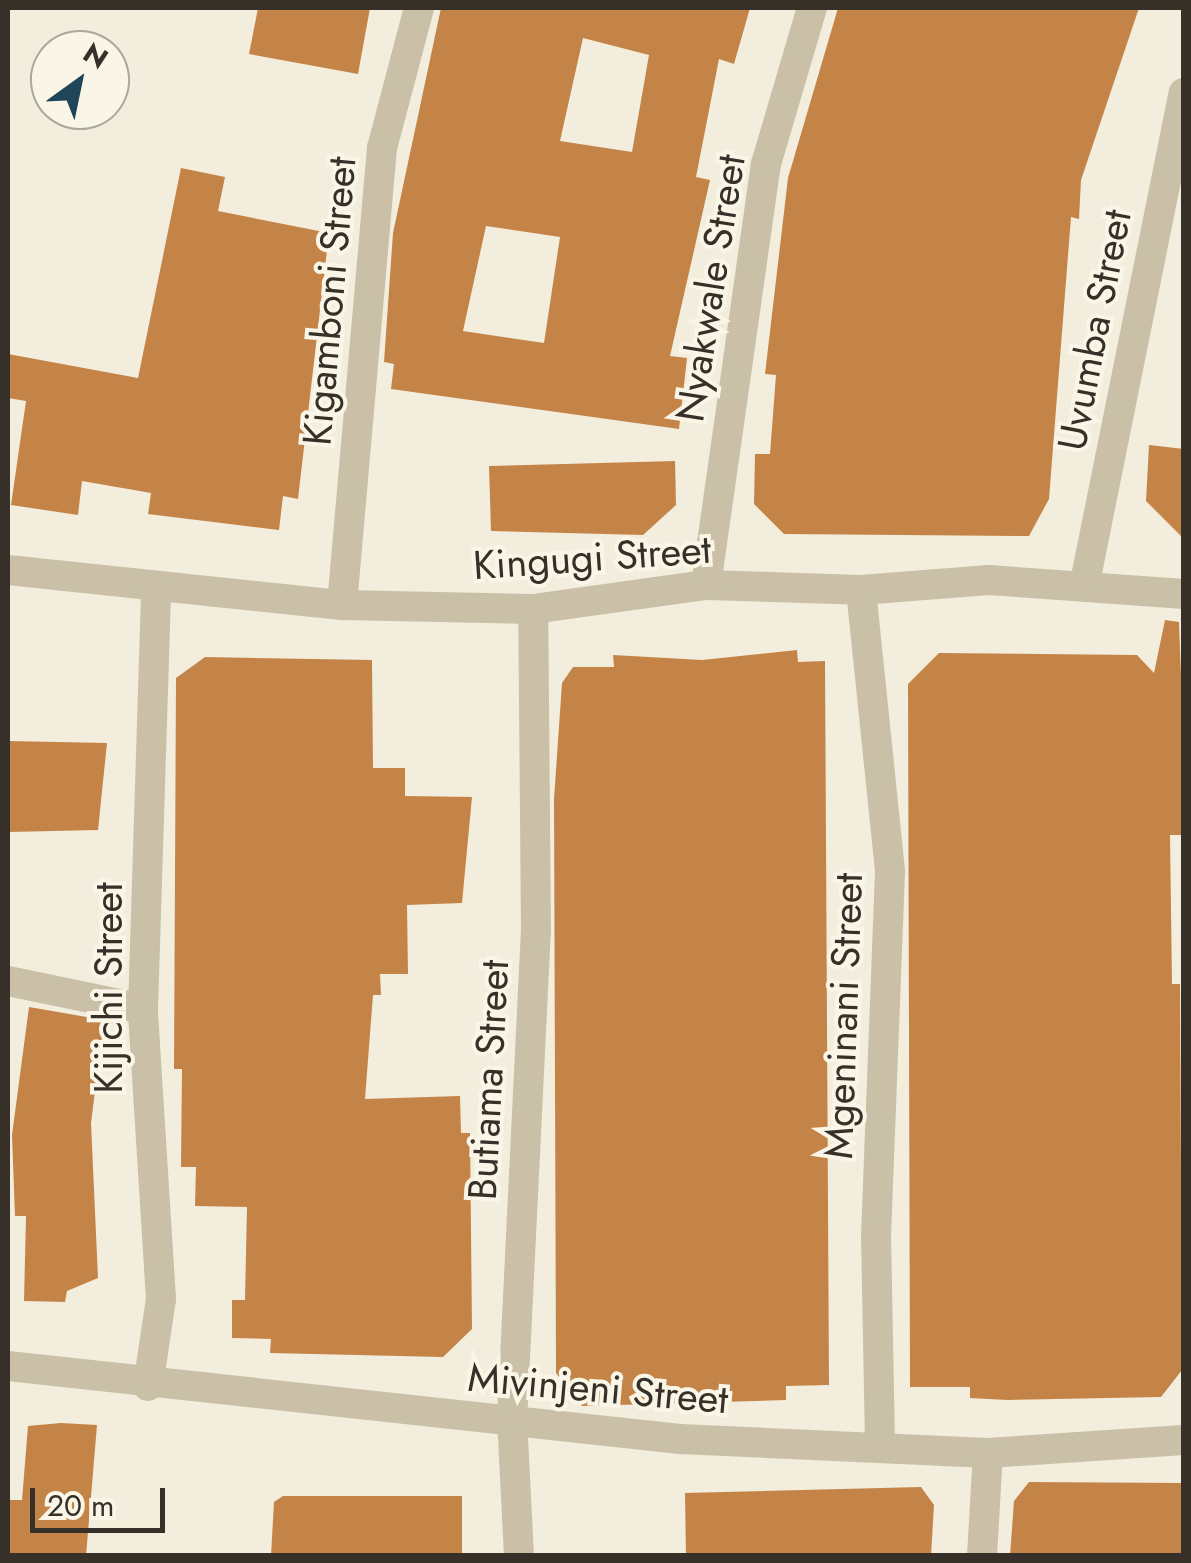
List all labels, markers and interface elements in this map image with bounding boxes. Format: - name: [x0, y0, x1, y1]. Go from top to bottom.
- north arrow: [30, 30, 130, 130]
- text: N: [75, 33, 116, 79]
- street label: Nyakwale Street: [665, 151, 755, 425]
- street label: Kigamboni Street: [292, 155, 366, 447]
- street label: Uvumba Street: [1047, 206, 1141, 454]
- street label: Kingugi Street: [471, 525, 713, 589]
- street label: Mgeninani Street: [814, 872, 872, 1160]
- street label: Kijichi Street: [84, 882, 132, 1094]
- street label: Butiama Street: [458, 959, 518, 1201]
- street label: Mivinjeni Street: [466, 1353, 730, 1423]
- scale bar: [35, 1468, 170, 1530]
- text: 20 m: [47, 1484, 114, 1527]

